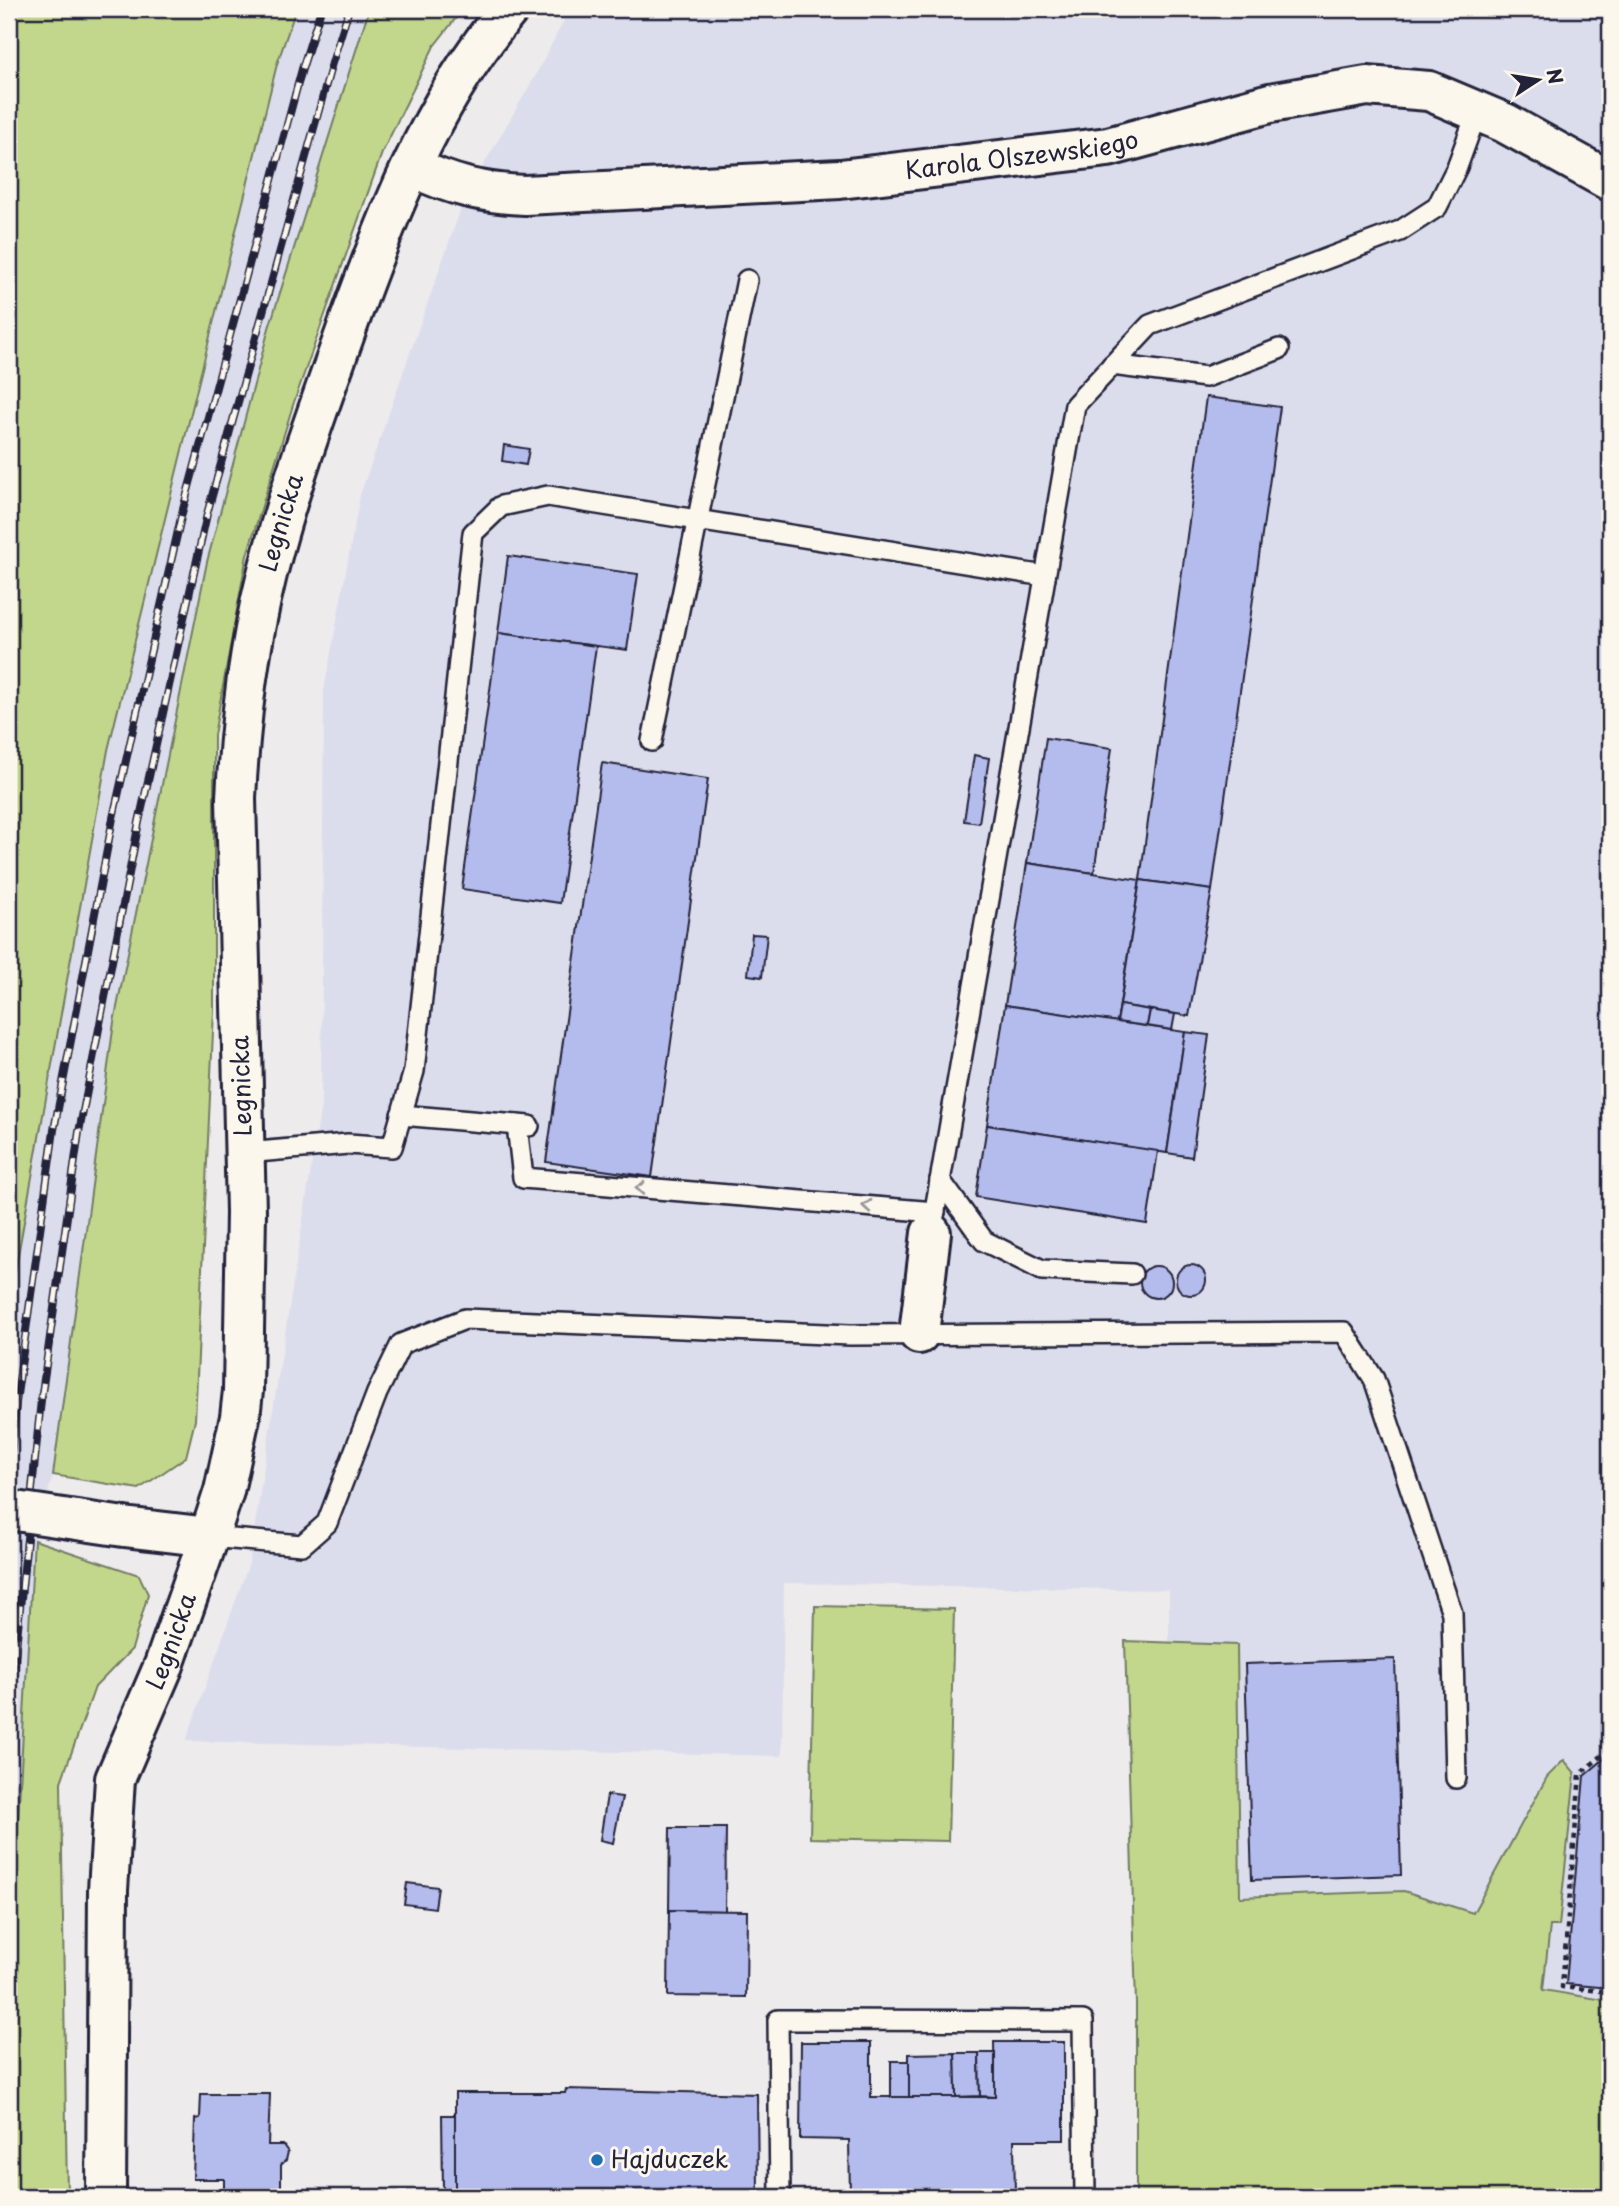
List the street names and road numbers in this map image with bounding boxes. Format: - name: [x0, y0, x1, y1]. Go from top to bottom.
- street label: Karola Olszewskiego: [903, 120, 1142, 187]
- street label: Legnicka: [248, 468, 311, 575]
- street label: Legnicka: [220, 1035, 260, 1137]
- street label: Legnicka: [135, 1587, 204, 1695]

